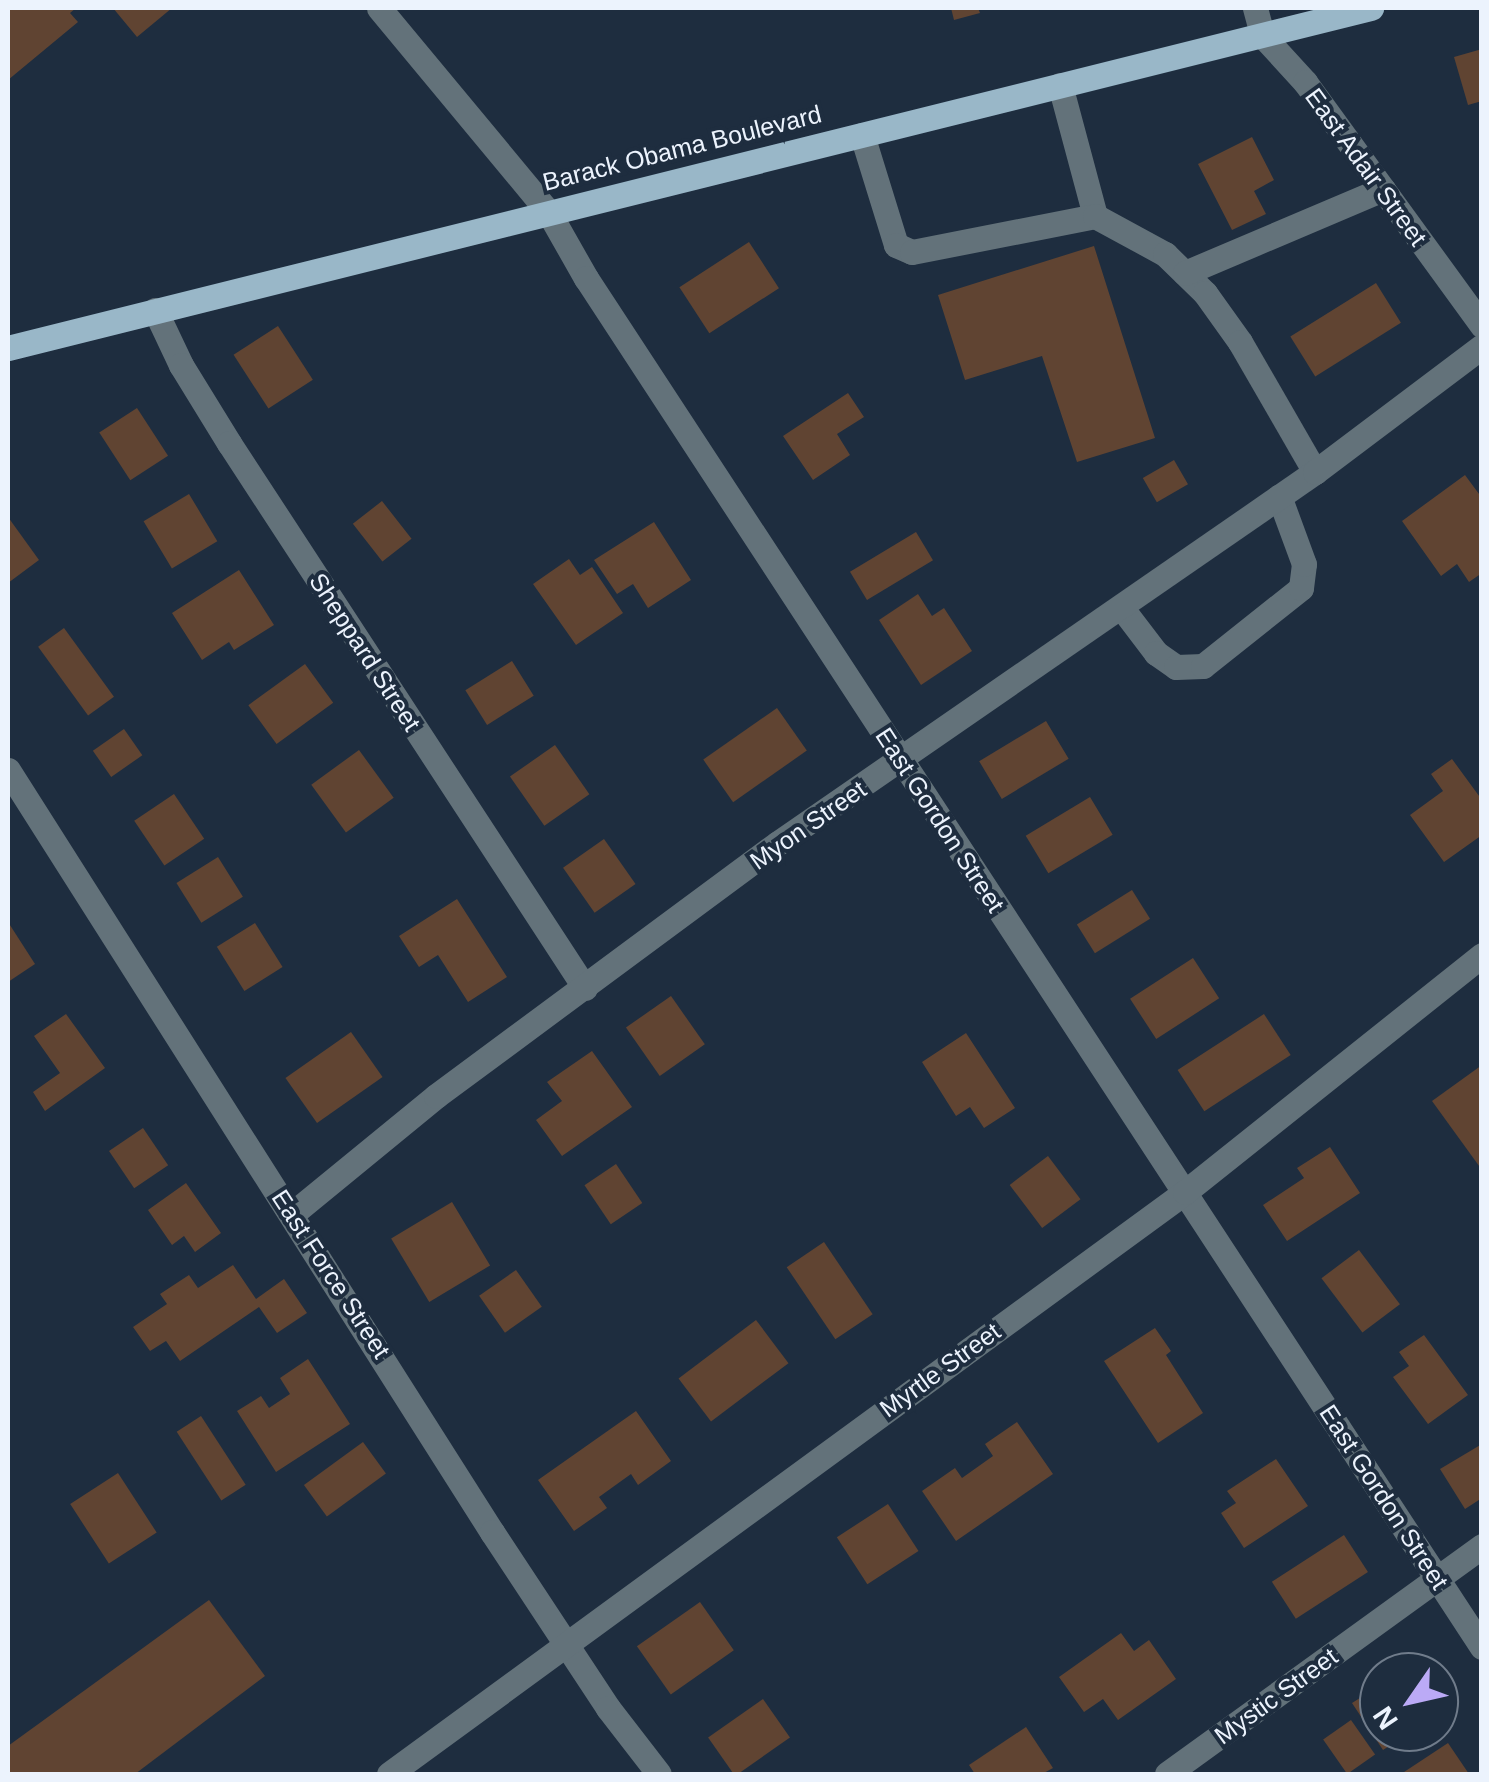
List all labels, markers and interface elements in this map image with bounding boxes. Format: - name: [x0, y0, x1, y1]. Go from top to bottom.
- street label: East Adair Street: [1298, 82, 1434, 252]
- street label: Barack Obama Boulevard: [539, 99, 825, 197]
- street label: Sheppard Street: [303, 567, 427, 737]
- street label: East Gordon Street: [869, 722, 1011, 918]
- street label: Myon Street: [744, 774, 872, 876]
- street label: East Force Street: [265, 1184, 397, 1364]
- street label: Myrtle Street: [874, 1316, 1006, 1424]
- street label: East Gordon Street: [1313, 1399, 1455, 1595]
- street label: Mystic Street: [1209, 1641, 1343, 1751]
- north arrow: [1359, 1652, 1459, 1752]
- text: N: [1367, 1701, 1404, 1735]

